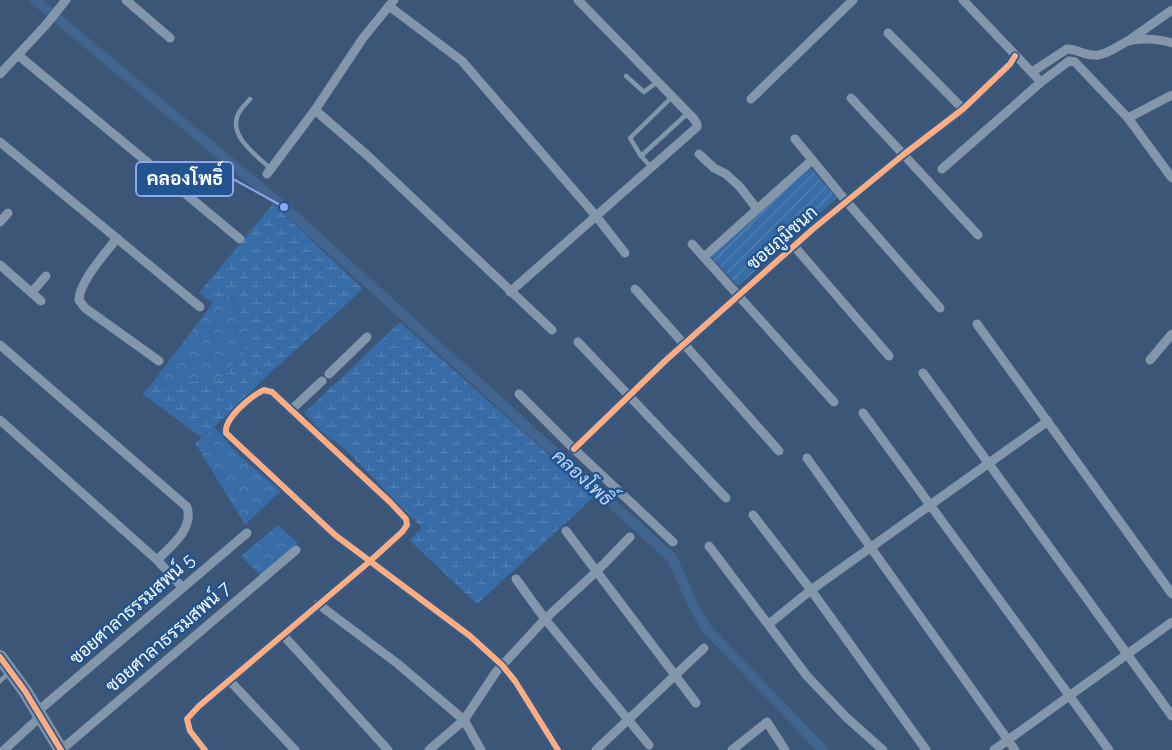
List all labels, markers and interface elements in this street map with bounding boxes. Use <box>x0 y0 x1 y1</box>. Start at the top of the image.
text: คลองโพธิ์ <box>147 161 224 189</box>
callout: คลองโพธิ์ <box>136 162 233 196</box>
street label: ซอยภูมิชนก <box>742 201 823 276</box>
water label: คลองโพธิ์ <box>548 439 625 512</box>
street label: ซอยศาลาธรรมสพน์ 5 <box>64 547 198 668</box>
street label: ซอยศาลาธรรมสพน์ 7 <box>100 575 234 696</box>

